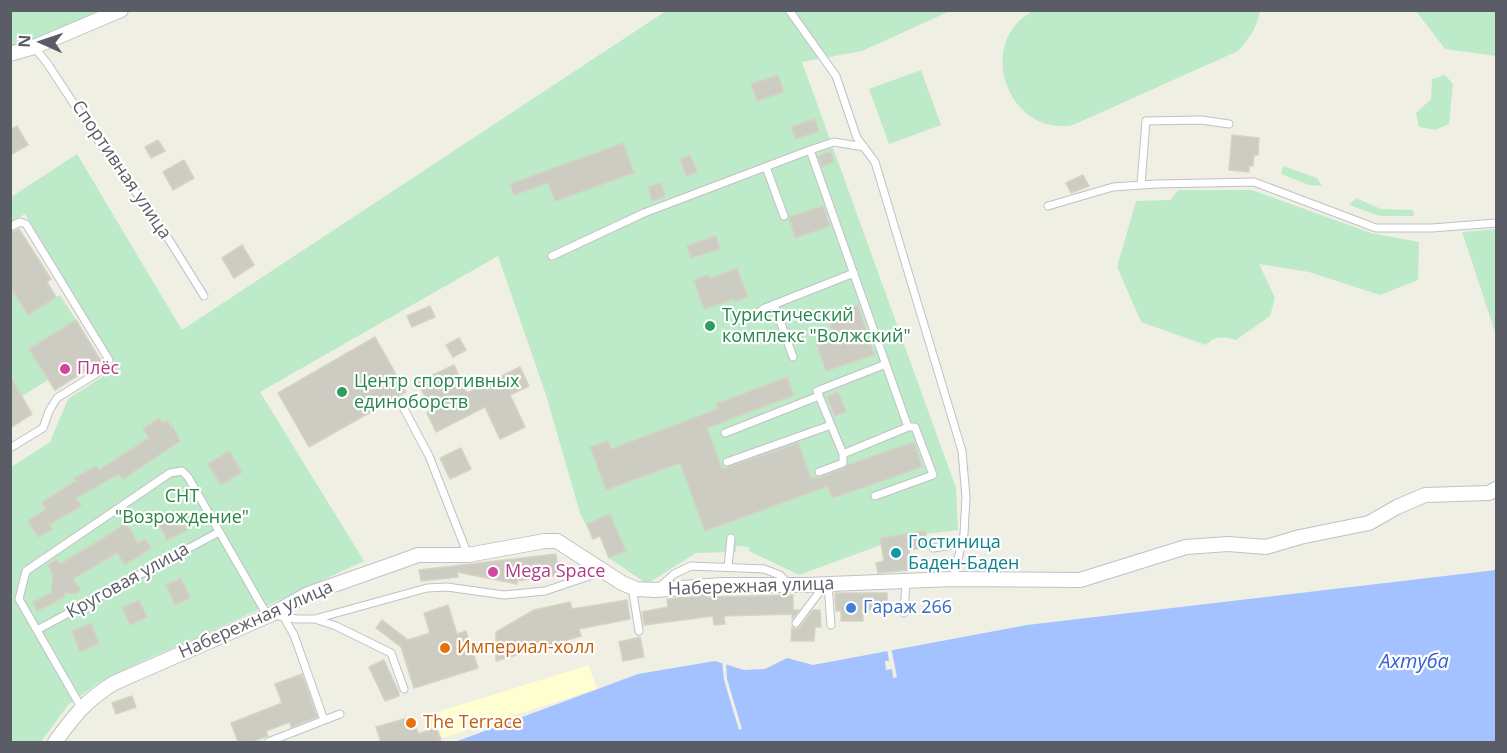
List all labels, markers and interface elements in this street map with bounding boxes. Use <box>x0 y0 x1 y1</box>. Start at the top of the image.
north arrow <box>12 12 72 72</box>
text: N <box>13 34 35 48</box>
street label: Спортивная улица <box>67 97 175 243</box>
place label: Туристический комплекс "Волжский" <box>722 305 911 348</box>
marker: Туристический комплекс "Волжский" <box>703 319 717 333</box>
place label: Плёс <box>77 358 119 380</box>
marker: Плёс <box>58 362 72 376</box>
place label: Центр спортивных единоборств <box>354 371 519 413</box>
marker: Центр спортивных единоборств <box>335 385 349 399</box>
park label: СНТ "Возрождение" <box>115 486 249 528</box>
place label: Гостиница Баден-Баден <box>908 532 1020 574</box>
street label: Круговая улица <box>63 538 193 624</box>
marker: Гостиница Баден-Баден <box>889 546 903 560</box>
place label: Mega Space <box>505 561 605 583</box>
marker: Mega Space <box>486 565 500 579</box>
street label: Набережная улица <box>667 573 835 601</box>
street label: Набережная улица <box>176 576 336 664</box>
place label: Гараж 266 <box>863 597 952 619</box>
marker: Гараж 266 <box>844 601 858 615</box>
place label: Империал-холл <box>457 637 595 659</box>
marker: Империал-холл <box>438 641 452 655</box>
water label: Ахтуба <box>1379 650 1449 674</box>
place label: The Terrace <box>423 712 522 734</box>
marker: The Terrace <box>404 716 418 730</box>

